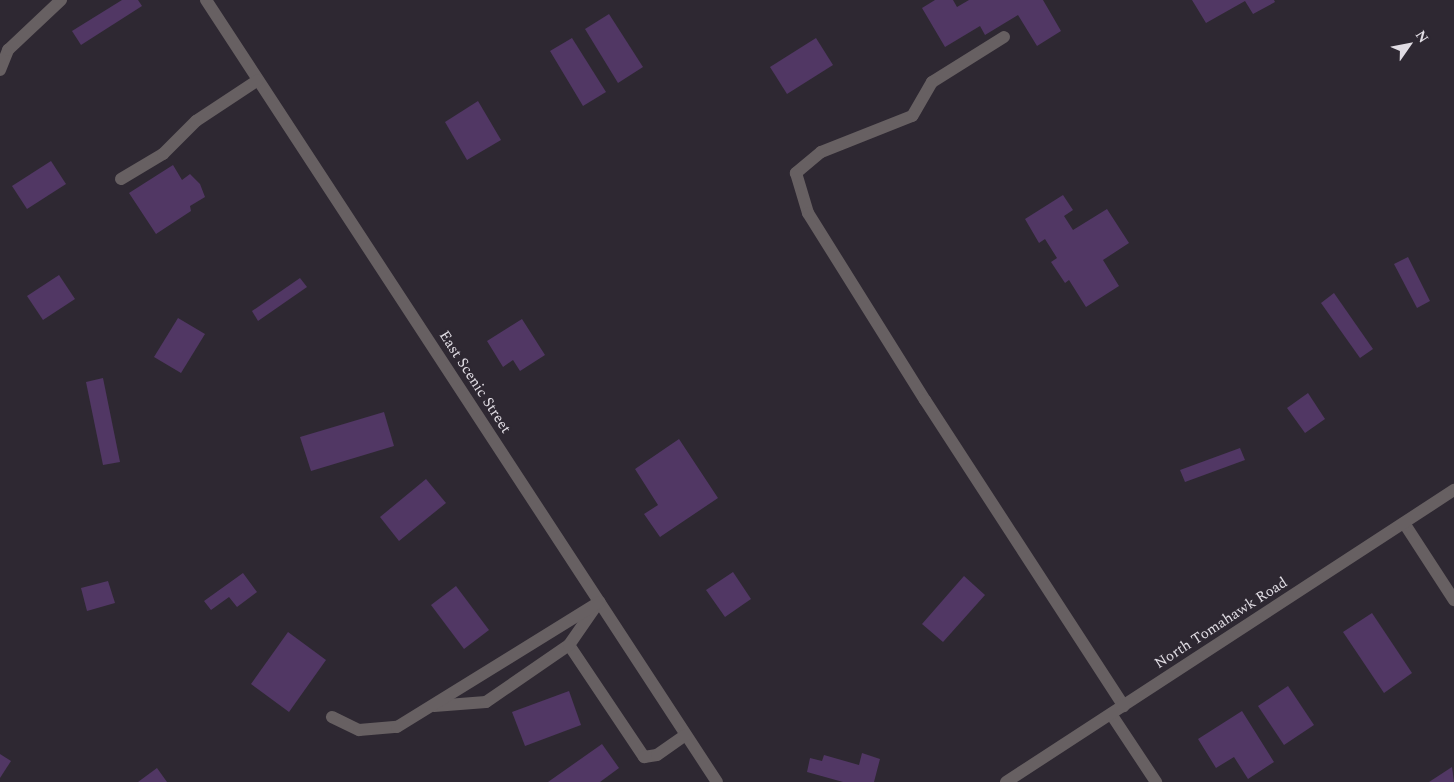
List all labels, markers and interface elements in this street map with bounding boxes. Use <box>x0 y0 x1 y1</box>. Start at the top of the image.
north arrow <box>1384 20 1434 70</box>
text: N <box>1410 26 1434 47</box>
street label: East Scenic Street <box>435 327 515 437</box>
street label: North Tomahawk Road <box>1151 573 1291 673</box>

